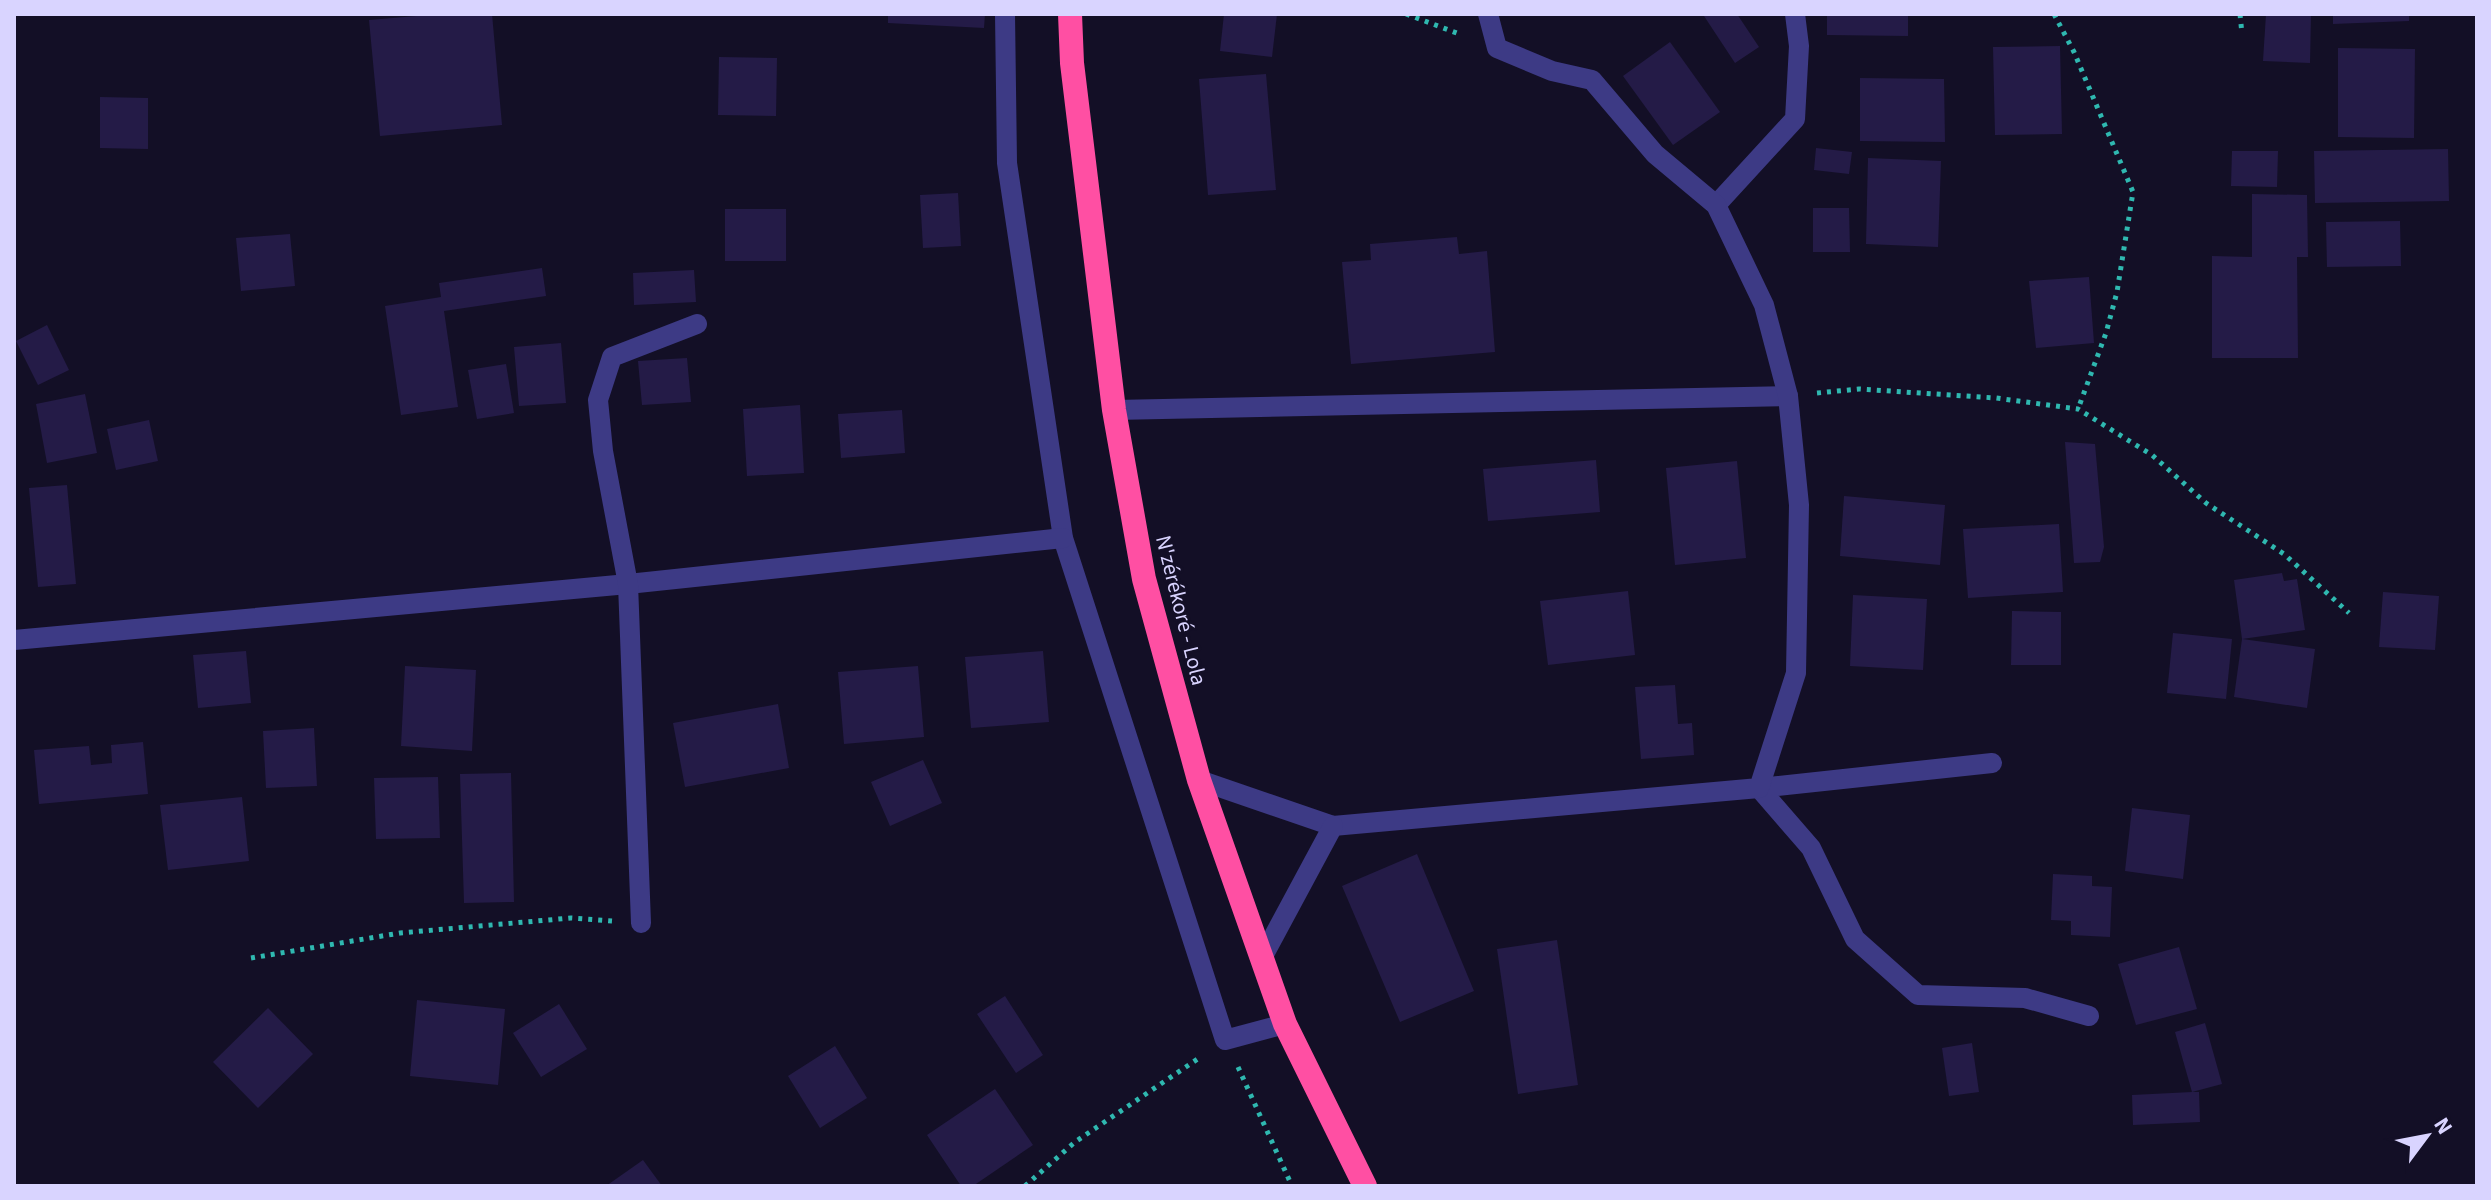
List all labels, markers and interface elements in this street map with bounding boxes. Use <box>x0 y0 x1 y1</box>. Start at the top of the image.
street label: N'zérékoré - Lola <box>1147 532 1215 689</box>
north arrow <box>2387 1096 2467 1176</box>
text: N <box>2426 1111 2461 1141</box>

